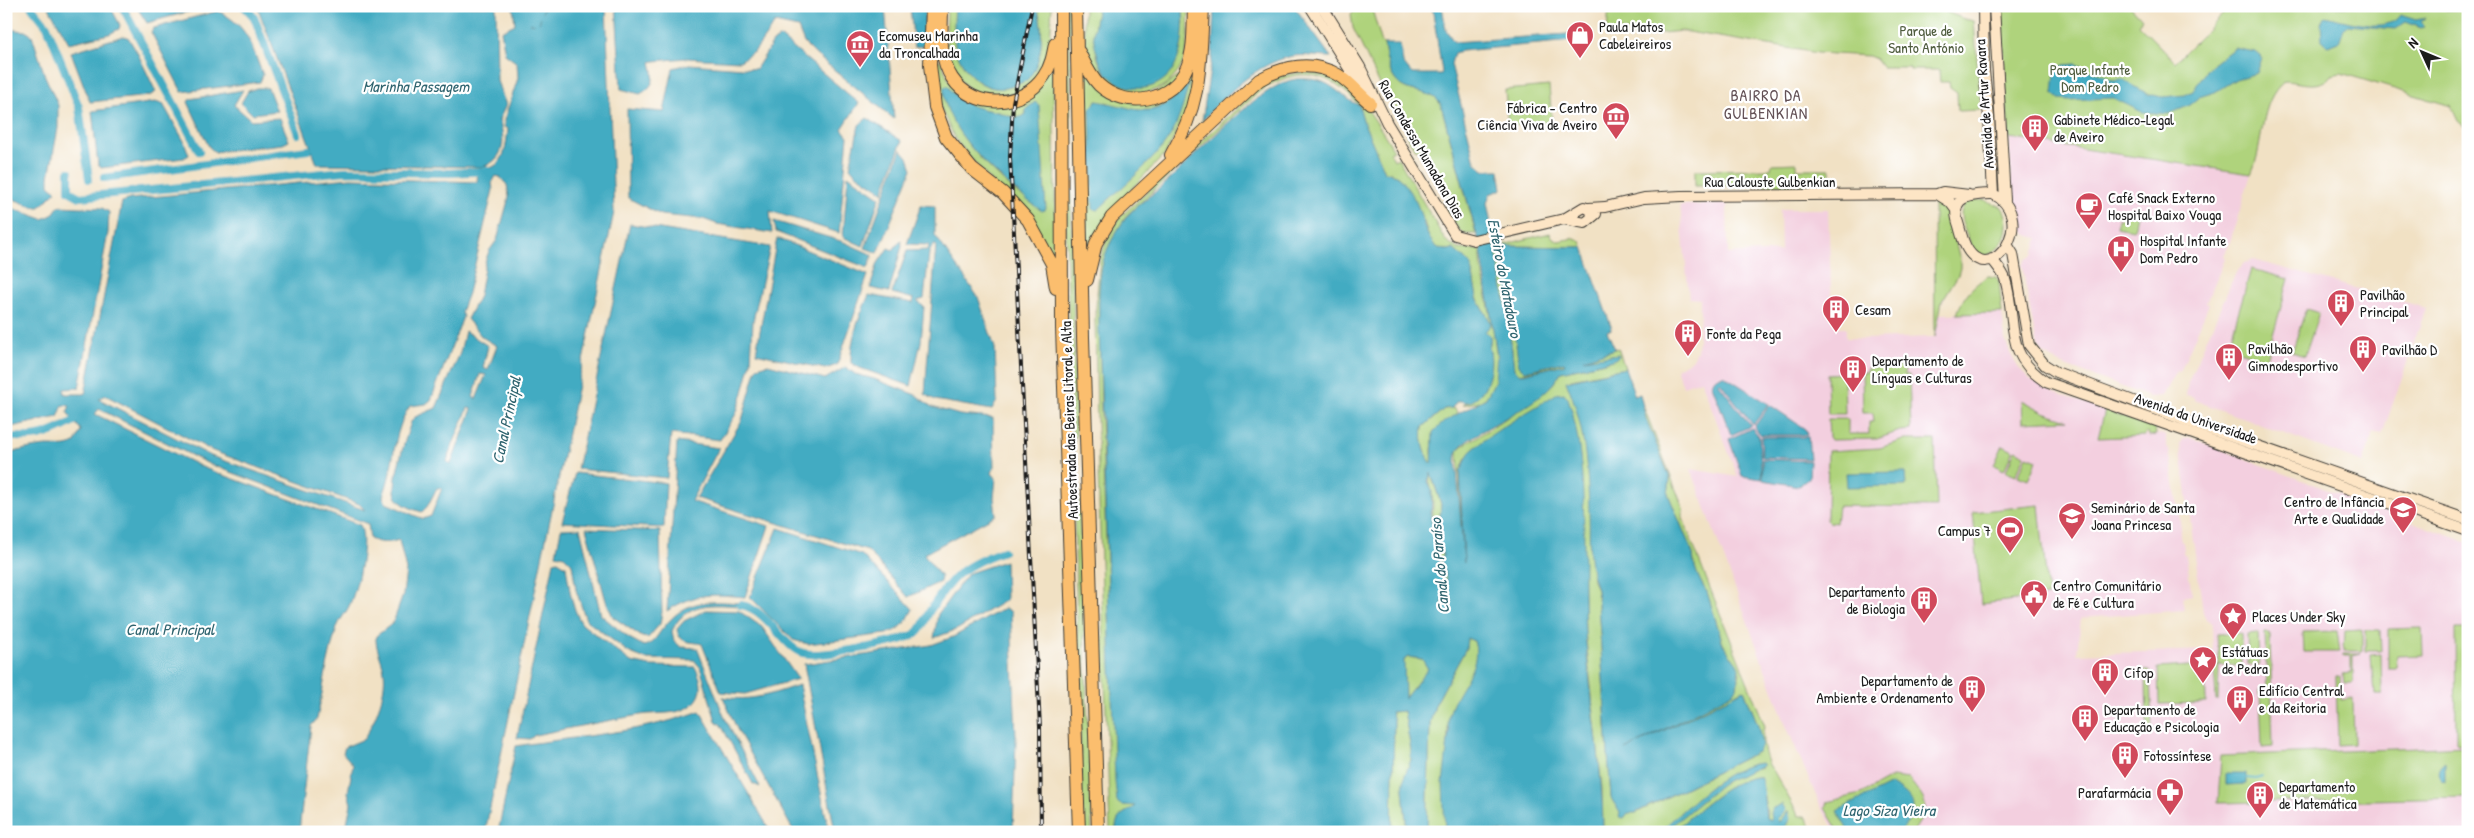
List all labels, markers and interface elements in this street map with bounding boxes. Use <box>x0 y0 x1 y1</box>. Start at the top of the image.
place label: Paula Matos Cabeleireiros <box>1599 16 1671 54</box>
shop icon: Paula Matos Cabeleireiros <box>1565 20 1595 59</box>
park label: Parque de Santo António <box>1888 20 1964 58</box>
place label: Ecomuseu Marinha da Troncalhada <box>879 25 978 63</box>
north arrow <box>2396 28 2446 78</box>
museum icon: Ecomuseu Marinha da Troncalhada <box>845 29 875 68</box>
text: N <box>2403 33 2422 52</box>
street label: Avenida de Artur Ravara <box>1969 39 1999 169</box>
park label: Parque Infante Dom Pedro <box>2050 59 2130 97</box>
water label: Marinha Passagem <box>363 75 470 97</box>
street label: Rua Condessa Mumadona Dias <box>1374 76 1470 222</box>
district label: BAIRRO DA GULBENKIAN <box>1724 84 1808 124</box>
place label: Fábrica - Centro Ciência Viva de Aveiro <box>1477 97 1597 135</box>
museum icon: Fábrica - Centro Ciência Viva de Aveiro <box>1601 101 1631 140</box>
place label: Gabinete Médico-Legal de Aveiro <box>2054 109 2174 147</box>
building icon: Gabinete Médico-Legal de Aveiro <box>2020 113 2050 152</box>
street label: Rua Calouste Gulbenkian <box>1705 171 1836 192</box>
place label: Café Snack Externo Hospital Baixo Vouga <box>2108 187 2221 225</box>
cafe icon: Café Snack Externo Hospital Baixo Vouga <box>2074 191 2104 230</box>
water label: Esteiro do Matadouro <box>1483 217 1528 341</box>
place label: Hospital Infante Dom Pedro <box>2140 230 2227 268</box>
hospital icon: Hospital Infante Dom Pedro <box>2106 234 2136 273</box>
place label: Pavilhão Principal <box>2360 284 2409 322</box>
building icon: Pavilhão Principal <box>2326 288 2356 327</box>
building icon: Cesam <box>1821 294 1851 333</box>
place label: Cesam <box>1855 299 1891 320</box>
building icon: Fonte da Pega <box>1673 318 1703 357</box>
street label: Autoestrada das Beiras Litoral e Alta <box>1055 321 1083 519</box>
place label: Fonte da Pega <box>1706 323 1781 344</box>
building icon: Pavilhão D <box>2348 334 2378 373</box>
place label: Pavilhão Gimnodesportivo <box>2248 338 2338 376</box>
place label: Pavilhão D <box>2382 339 2438 360</box>
building icon: Pavilhão Gimnodesportivo <box>2214 342 2244 381</box>
place label: Departamento de Línguas e Culturas <box>1872 350 1972 388</box>
building icon: Departamento de Línguas e Culturas <box>1838 354 1868 393</box>
water label: Canal Principal <box>486 374 526 465</box>
street label: Avenida da Universidade <box>2132 387 2260 449</box>
place label: Centro de Infância Arte e Qualidade <box>2284 491 2384 529</box>
school or university icon: Centro de Infância Arte e Qualidade <box>2388 495 2418 534</box>
place label: Seminário de Santa Joana Princesa <box>2091 497 2195 535</box>
school or university icon: Seminário de Santa Joana Princesa <box>2057 501 2087 540</box>
sports icon: Campus 7 <box>1995 515 2025 554</box>
water label: Canal do Paraíso <box>1424 516 1454 615</box>
place label: Campus 7 <box>1938 520 1991 541</box>
place label: Centro Comunitário de Fé e Cultura <box>2053 575 2161 613</box>
public building icon: Centro Comunitário de Fé e Cultura <box>2019 579 2049 618</box>
place label: Departamento de Biologia <box>1829 581 1905 619</box>
building icon: Departamento de Biologia <box>1909 585 1939 624</box>
place icon: Places Under Sky <box>2218 601 2248 640</box>
place label: Places Under Sky <box>2252 606 2346 627</box>
water label: Canal Principal <box>126 618 215 640</box>
place label: Estátuas de Pedra <box>2222 641 2268 679</box>
place icon: Estátuas de Pedra <box>2188 645 2218 684</box>
building icon: Cifop <box>2090 657 2120 696</box>
place label: Cifop <box>2124 662 2154 683</box>
place label: Departamento de Ambiente e Ordenamento <box>1816 670 1953 708</box>
building icon: Departamento de Ambiente e Ordenamento <box>1957 674 1987 713</box>
place label: Edifício Central e da Reitoria <box>2259 680 2344 718</box>
building icon: Edifício Central e da Reitoria <box>2225 684 2255 723</box>
place label: Departamento de Educação e Psicologia <box>2104 699 2219 737</box>
building icon: Departamento de Educação e Psicologia <box>2070 703 2100 742</box>
building icon: Fotossíntese <box>2110 740 2140 779</box>
place label: Fotossíntese <box>2143 745 2211 766</box>
place label: Departamento de Matemática <box>2279 776 2357 814</box>
pharmacy icon: Parafarmácia <box>2155 777 2185 816</box>
building icon: Departamento de Matemática <box>2245 780 2275 819</box>
place label: Parafarmácia <box>2078 782 2151 803</box>
water label: Lago Siza Vieira <box>1843 799 1937 821</box>

